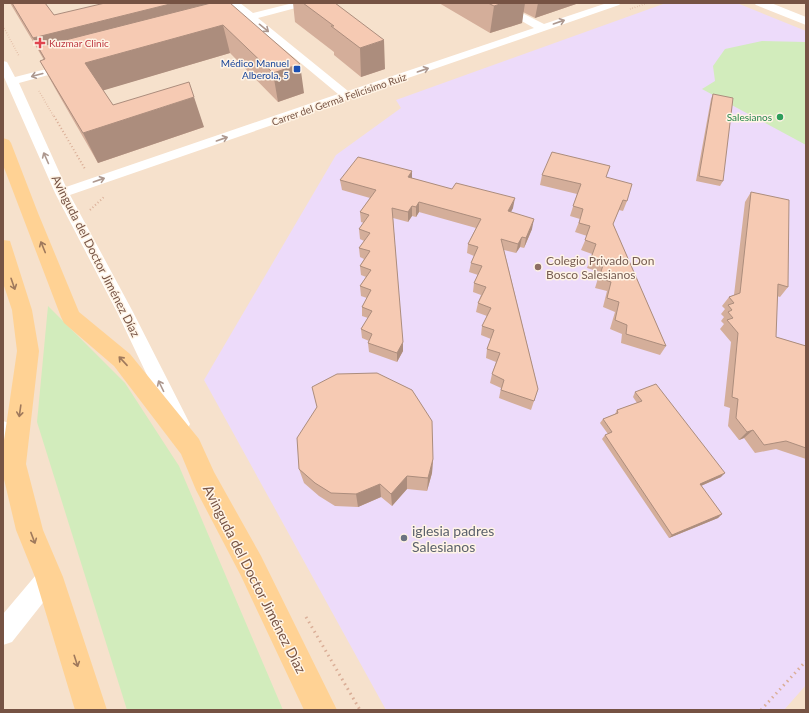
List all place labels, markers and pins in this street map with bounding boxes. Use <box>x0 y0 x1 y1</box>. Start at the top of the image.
marker: Kuzmar Clinic <box>34 37 46 49</box>
place label: Kuzmar Clinic <box>49 37 109 49</box>
place label: Médico Manuel Alberola, 5 <box>221 57 289 81</box>
marker: Médico Manuel Alberola, 5 <box>292 64 302 74</box>
place label: Salesianos <box>727 111 772 123</box>
marker: Salesianos <box>775 112 785 122</box>
place label: Colegio Privado Don Bosco Salesianos <box>546 253 654 282</box>
marker: Colegio Privado Don Bosco Salesianos <box>533 262 543 272</box>
place label: iglesia padres Salesianos <box>412 522 494 555</box>
marker: iglesia padres Salesianos <box>399 533 409 543</box>

